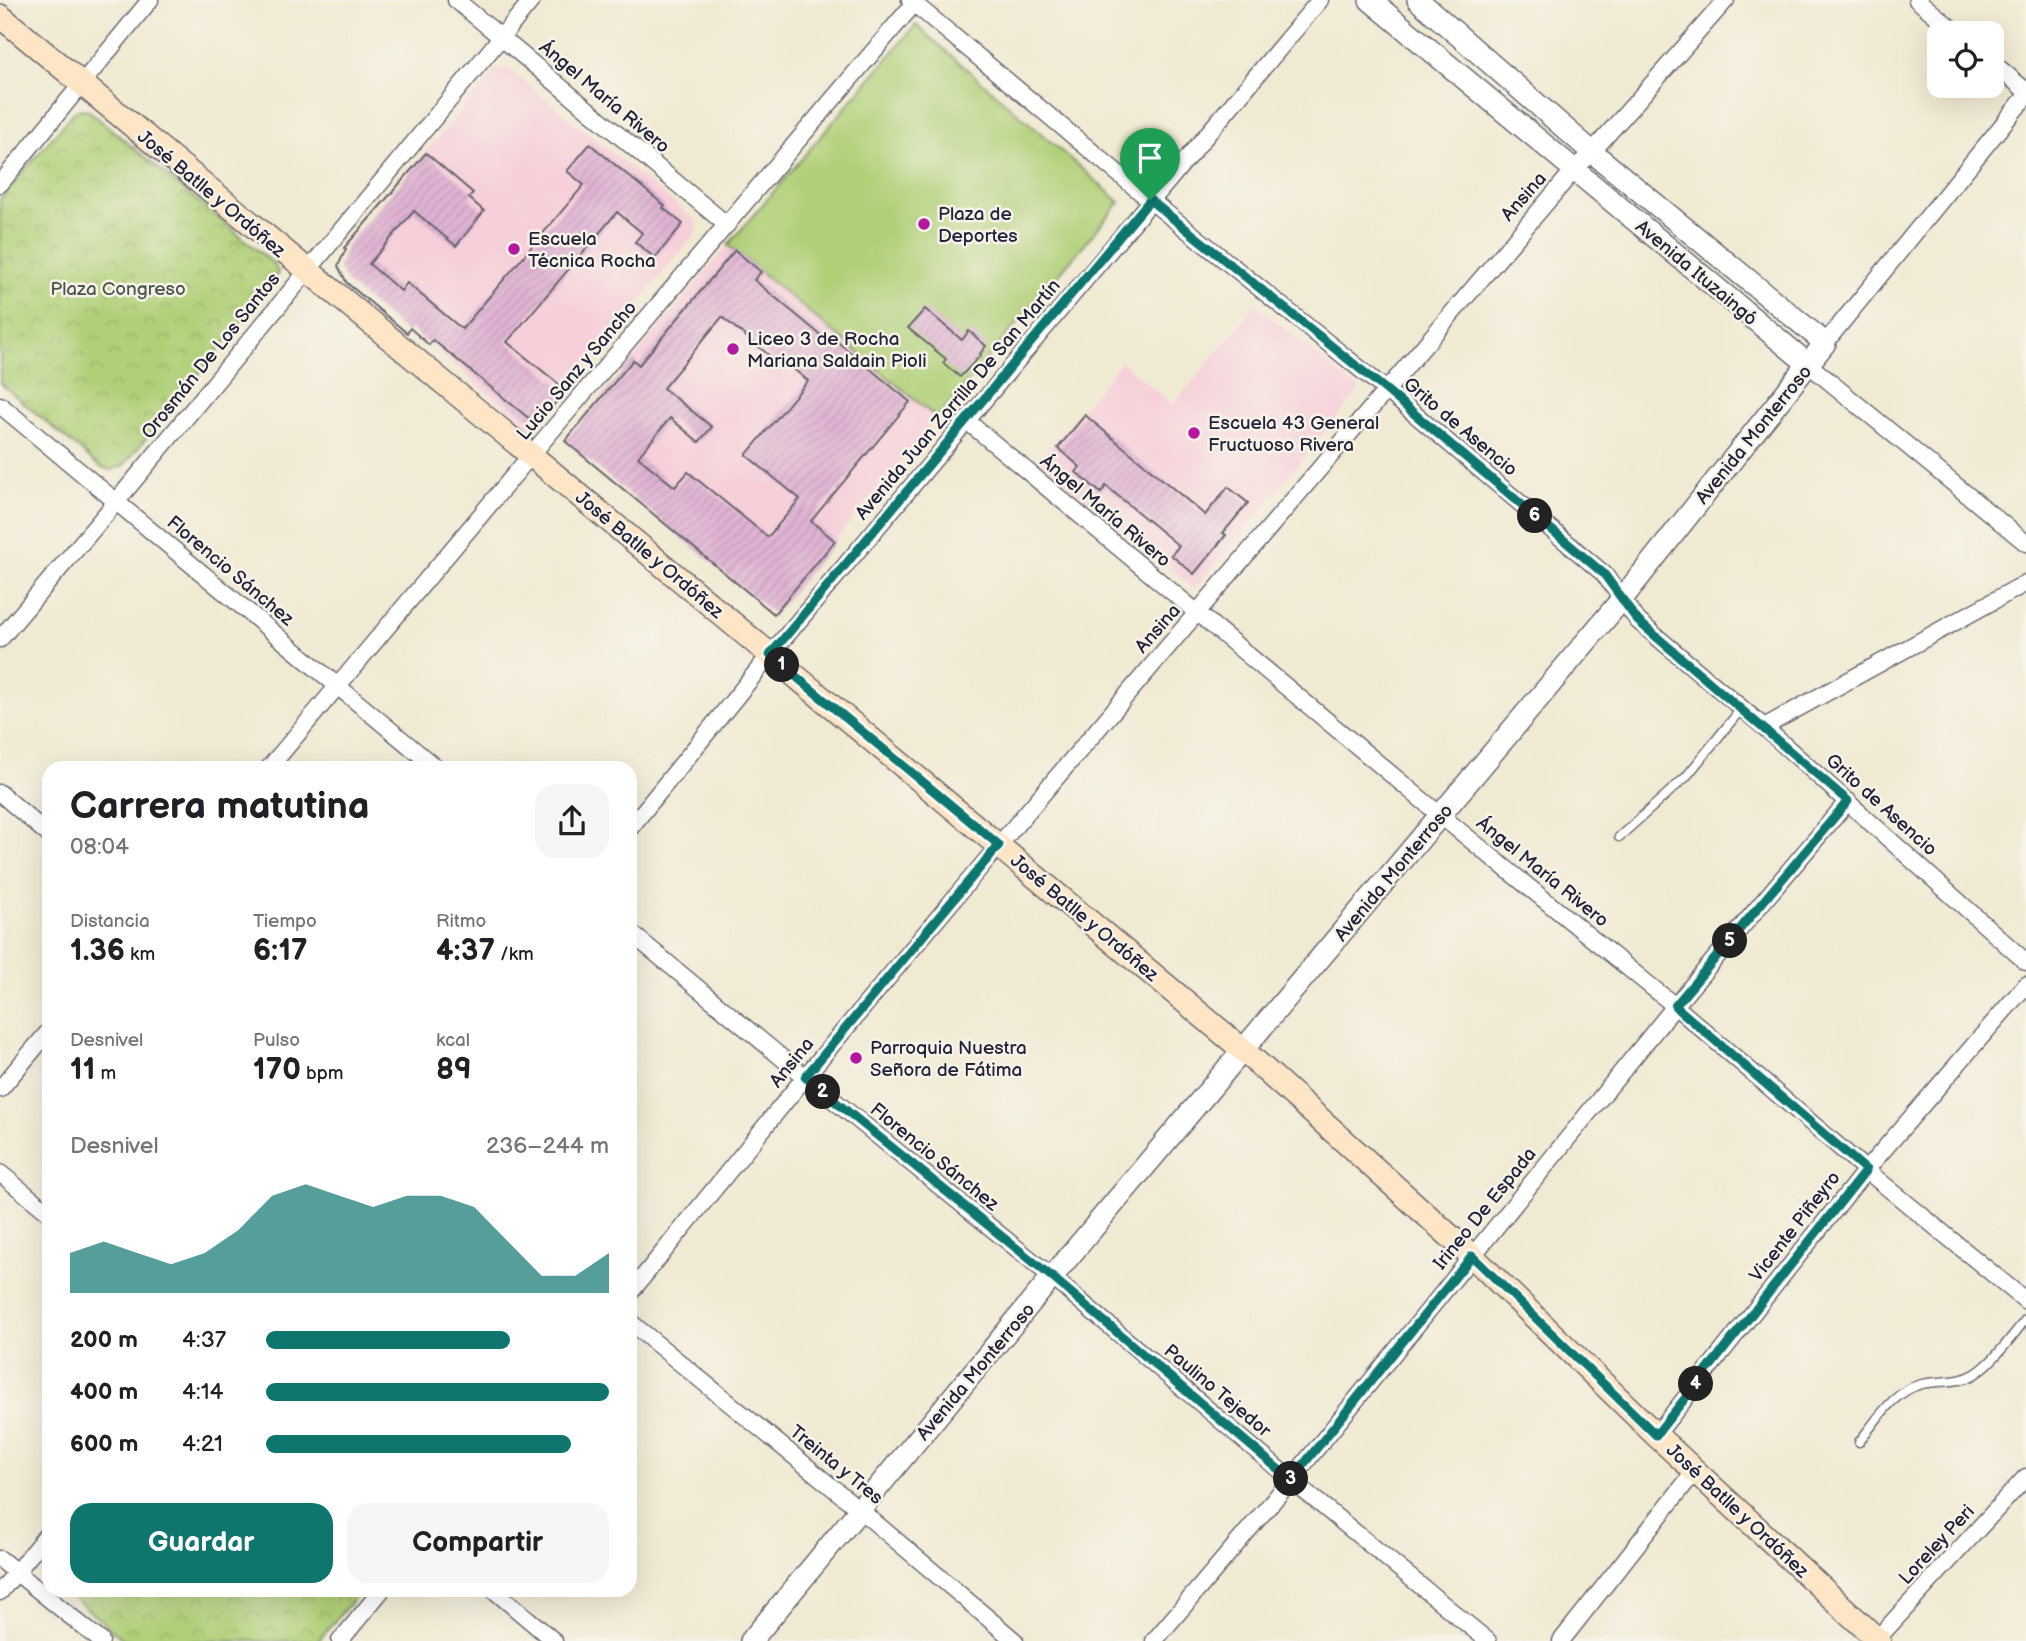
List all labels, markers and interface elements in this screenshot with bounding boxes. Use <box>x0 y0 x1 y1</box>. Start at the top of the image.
map controls <box>1927 21 2004 98</box>
button: locate <box>1927 21 2004 98</box>
street label: Ángel María Rivero <box>534 35 675 158</box>
street label: José Batlle y Ordóñez <box>132 125 290 263</box>
pin <box>1120 128 1180 200</box>
icon: arrive <box>1131 139 1169 177</box>
street label: Ansina <box>1497 168 1552 226</box>
place label: Plaza de Deportes <box>938 203 1018 248</box>
street label: Avenida Ituzaingó <box>1630 215 1762 331</box>
marker: Plaza de Deportes <box>916 216 932 232</box>
place label: Escuela Técnica Rocha <box>528 228 656 273</box>
marker: Escuela Técnica Rocha <box>506 241 522 257</box>
street label: Orosmán De Los Santos <box>137 268 285 444</box>
street label: Avenida Juan Zorrilla De San Martín <box>851 275 1066 525</box>
park label: Plaza Congreso <box>50 278 186 301</box>
street label: Lucio Sanz y Sancho <box>512 297 642 445</box>
place label: Liceo 3 de Rocha Mariana Saldain Pioli <box>747 328 927 373</box>
marker: Liceo 3 de Rocha Mariana Saldain Pioli <box>725 341 741 357</box>
street label: Avenida Monterroso <box>1691 361 1817 509</box>
street label: Grito de Asencio <box>1398 373 1522 481</box>
place label: Escuela 43 General Fructuoso Rivera <box>1208 412 1379 457</box>
marker: Escuela 43 General Fructuoso Rivera <box>1186 425 1202 441</box>
street label: Ángel María Rivero <box>1035 449 1176 572</box>
street label: José Batlle y Ordóñez <box>570 486 728 624</box>
pin: 6 <box>1518 498 1552 534</box>
text: 6 <box>1529 504 1540 527</box>
street label: Florencio Sánchez <box>162 511 299 632</box>
street label: Ansina <box>1131 600 1186 658</box>
pin: 1 <box>764 648 800 682</box>
text: 1 <box>778 653 786 676</box>
street label: Grito de Asencio <box>1821 749 1941 861</box>
text: Carrera matutina <box>70 784 370 829</box>
button: share <box>535 784 609 858</box>
street label: Avenida Monterroso <box>1330 800 1458 946</box>
street label: Ángel María Rivero <box>1471 811 1613 932</box>
text: 08:04 <box>70 833 129 861</box>
street label: José Batlle y Ordóñez <box>1005 849 1163 987</box>
text: Distancia <box>70 910 150 933</box>
text: Tiempo <box>253 910 317 933</box>
text: Ritmo <box>436 910 486 933</box>
pin: 5 <box>1712 923 1748 958</box>
text: 5 <box>1724 929 1735 952</box>
text: 1.36 <box>70 933 125 969</box>
text: 6:17 <box>253 933 308 969</box>
text: 4:37 <box>436 933 495 969</box>
text: km <box>125 943 155 966</box>
text: /km <box>495 943 534 966</box>
text: Desnivel <box>70 1029 143 1052</box>
text: Pulso <box>253 1029 300 1052</box>
text: kcal <box>436 1029 470 1052</box>
street label: Ansina <box>765 1033 819 1093</box>
place label: Parroquia Nuestra Señora de Fátima <box>870 1037 1027 1082</box>
marker: Parroquia Nuestra Señora de Fátima <box>848 1050 864 1066</box>
text: 11 <box>70 1052 95 1088</box>
text: 170 <box>253 1052 301 1088</box>
text: 89 <box>436 1052 472 1088</box>
text: m <box>95 1062 116 1085</box>
text: bpm <box>301 1062 343 1085</box>
pin: 2 <box>806 1074 840 1110</box>
text: 2 <box>817 1080 828 1103</box>
street label: Florencio Sánchez <box>865 1098 1004 1217</box>
text: Desnivel <box>70 1132 159 1160</box>
text: 236–244 m <box>486 1132 609 1160</box>
street label: Irineo De Espada <box>1429 1143 1541 1275</box>
street label: Vicente Piñeyro <box>1745 1167 1845 1287</box>
street label: Avenida Monterroso <box>912 1299 1040 1445</box>
text: 200 m <box>70 1326 138 1354</box>
text: 4:37 <box>182 1326 226 1354</box>
street label: Paulino Tejedor <box>1159 1340 1276 1443</box>
pin: 4 <box>1678 1366 1714 1402</box>
text: 4 <box>1690 1372 1701 1395</box>
text: 400 m <box>70 1378 138 1406</box>
text: 4:14 <box>182 1378 224 1406</box>
street label: Treinta y Tres <box>785 1421 887 1510</box>
text: 600 m <box>70 1430 138 1458</box>
text: 4:21 <box>182 1430 223 1458</box>
street label: José Batlle y Ordóñez <box>1661 1439 1814 1584</box>
pin: 3 <box>1274 1462 1308 1496</box>
text: 3 <box>1285 1467 1296 1490</box>
street label: Loreley Peri <box>1894 1500 1980 1590</box>
button: Guardar <box>70 1503 333 1583</box>
button: Compartir <box>347 1503 609 1583</box>

